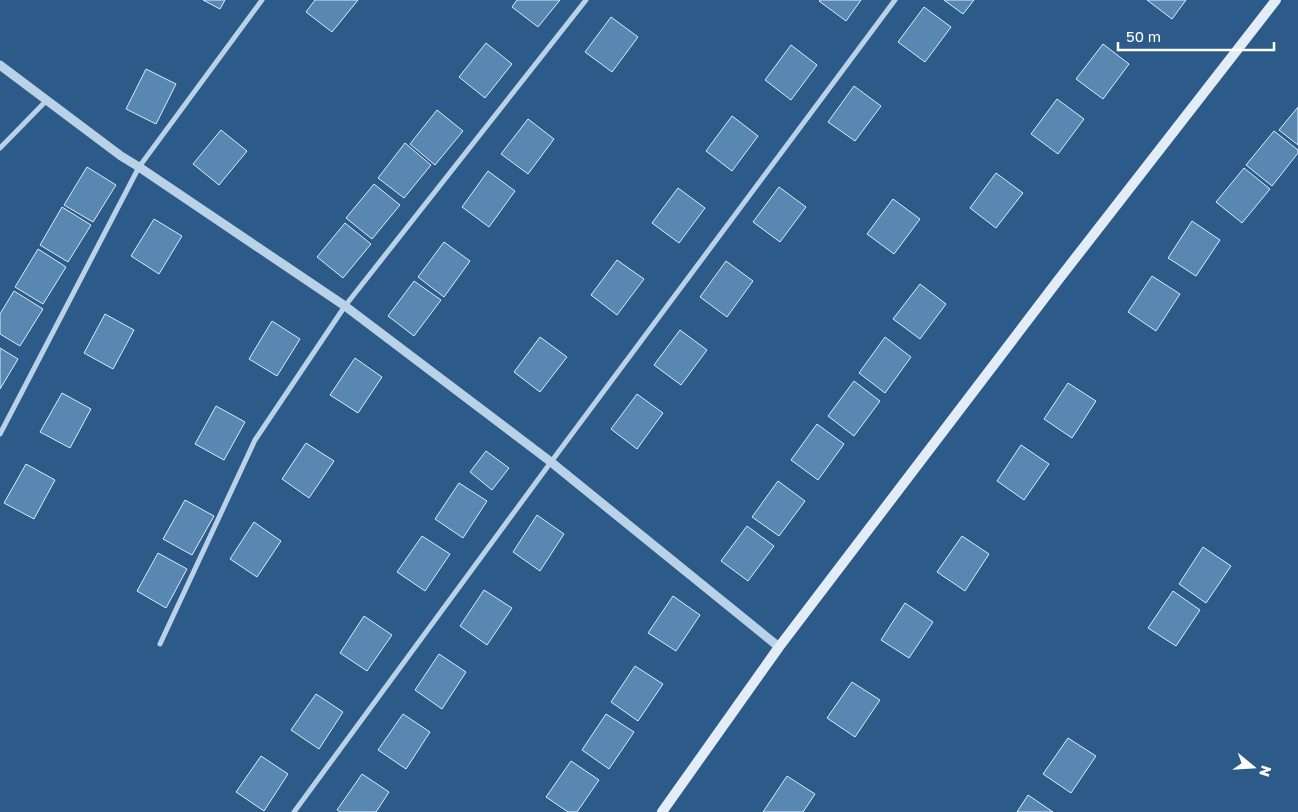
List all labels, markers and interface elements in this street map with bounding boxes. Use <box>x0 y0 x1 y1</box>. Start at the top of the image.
scale bar <box>1118 20 1274 52</box>
text: 50 m <box>1126 27 1161 45</box>
north arrow <box>1228 742 1278 792</box>
text: N <box>1256 763 1276 779</box>

